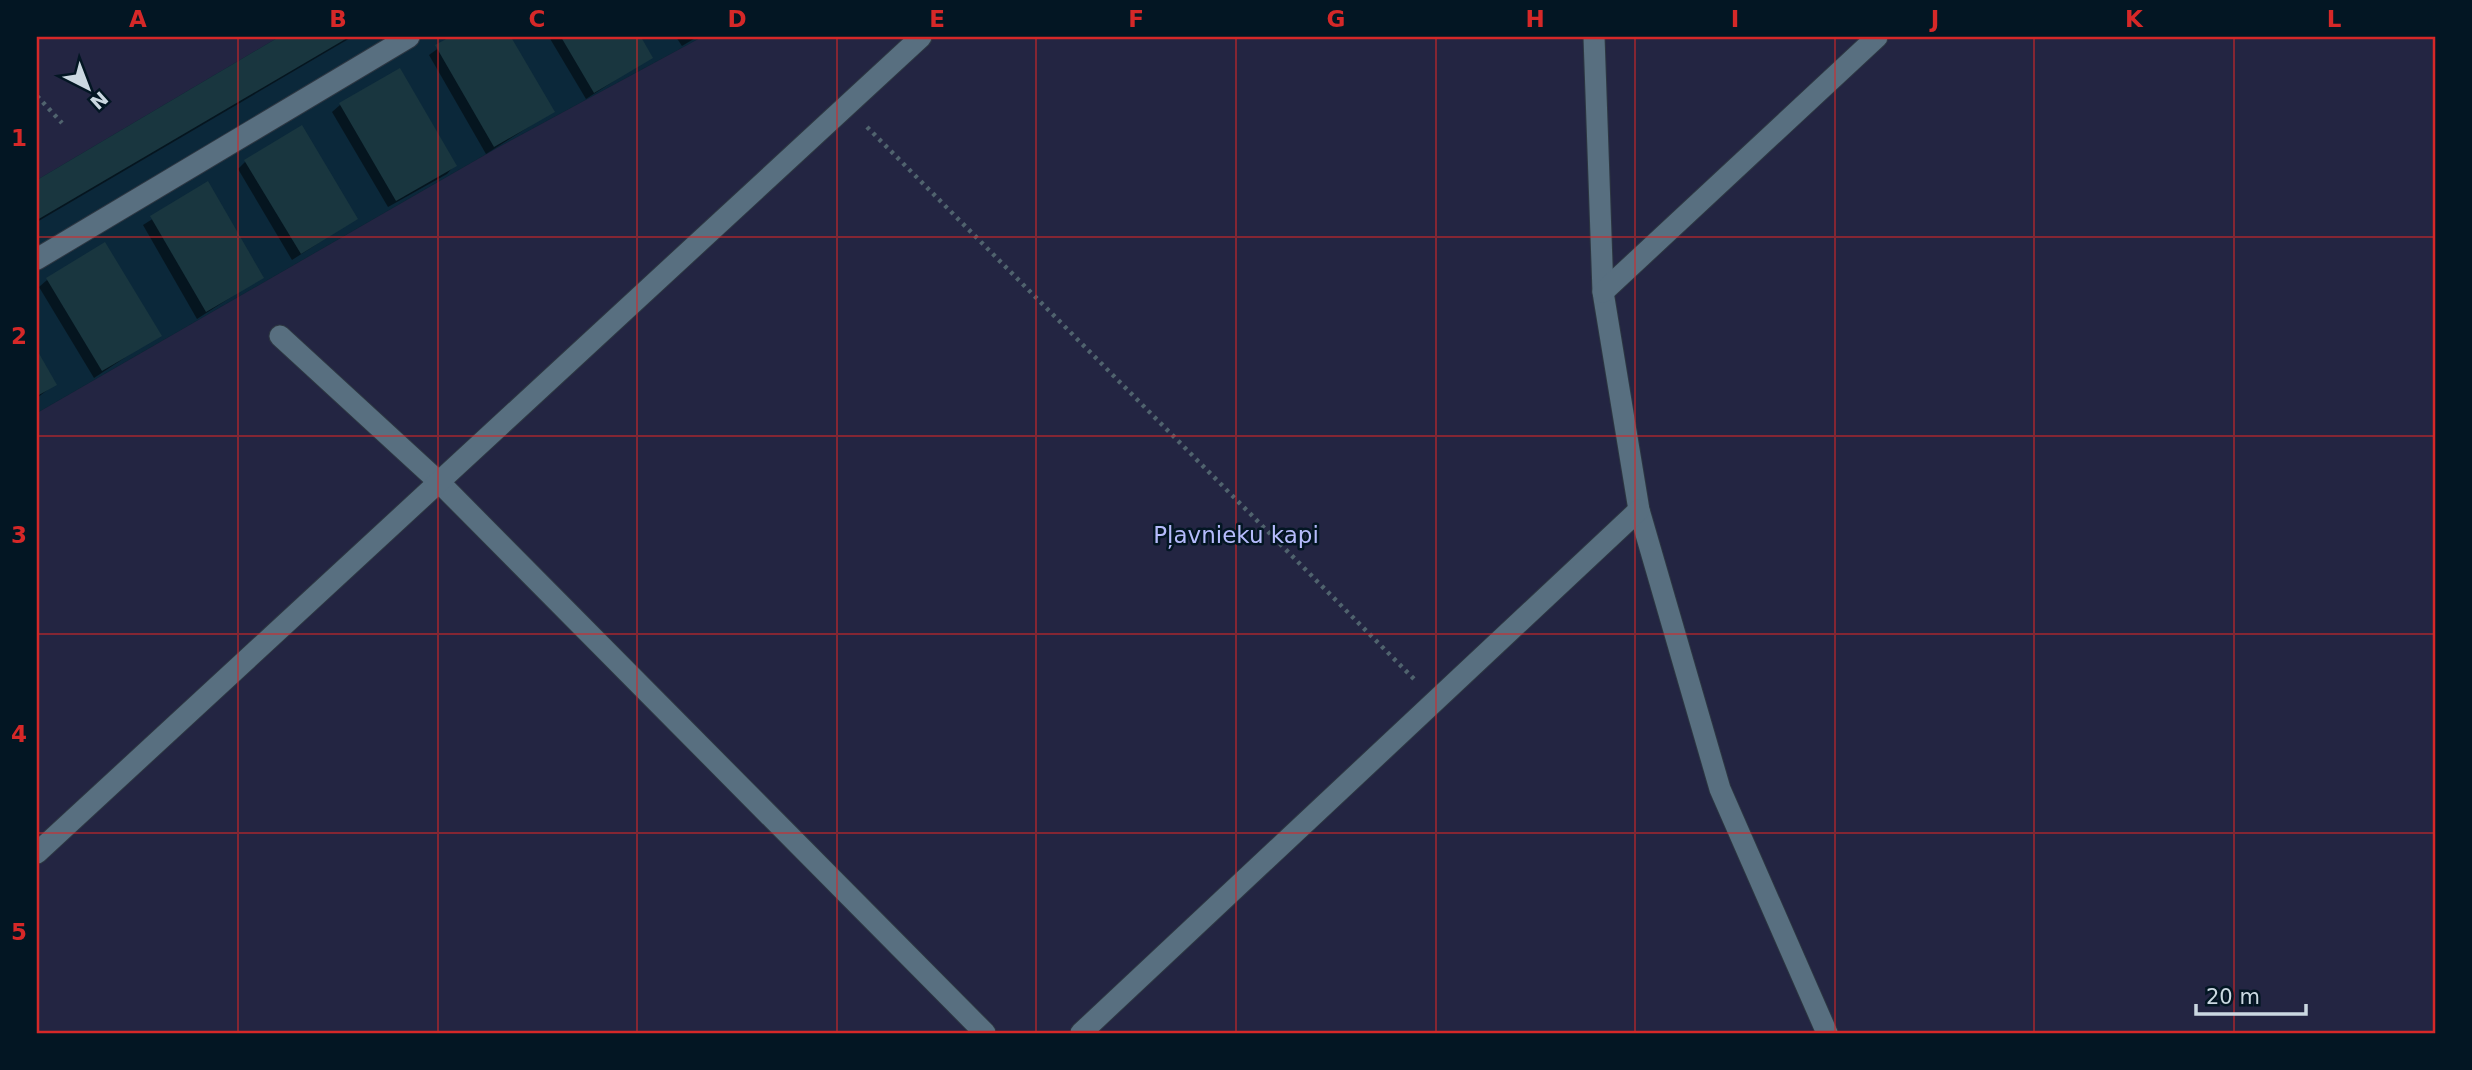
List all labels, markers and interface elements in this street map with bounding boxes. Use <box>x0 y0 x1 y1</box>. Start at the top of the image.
text: A <box>129 6 147 32</box>
text: B <box>329 6 347 32</box>
text: C <box>529 6 545 32</box>
text: D <box>727 6 747 32</box>
text: E <box>929 6 945 32</box>
text: F <box>1128 6 1144 32</box>
text: G <box>1327 6 1345 32</box>
text: H <box>1525 6 1545 32</box>
text: I <box>1731 6 1739 32</box>
text: J <box>1929 6 1939 32</box>
text: K <box>2125 6 2144 32</box>
text: L <box>2327 6 2342 32</box>
north arrow <box>52 52 122 122</box>
text: N <box>86 87 113 114</box>
text: 1 <box>11 125 27 151</box>
text: 2 <box>11 323 27 349</box>
text: 3 <box>11 522 27 548</box>
park label: Pļavnieku kapi <box>1153 522 1319 549</box>
text: 4 <box>11 721 27 747</box>
text: 5 <box>11 919 27 945</box>
scale bar <box>2196 972 2306 1016</box>
text: 20 m <box>2206 985 2260 1009</box>

